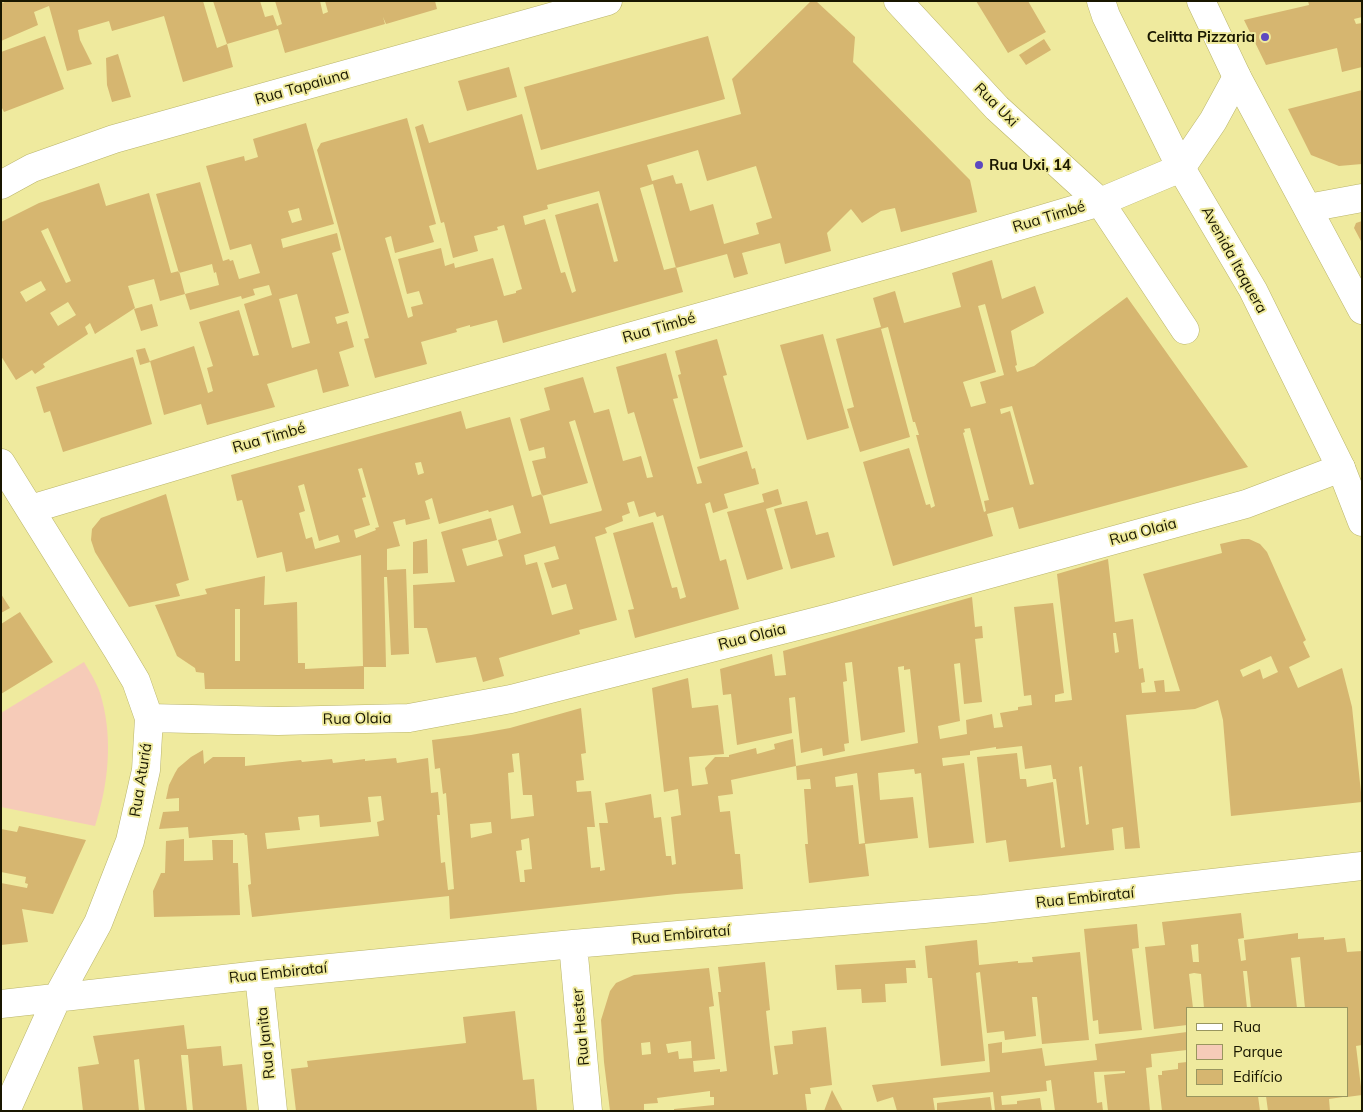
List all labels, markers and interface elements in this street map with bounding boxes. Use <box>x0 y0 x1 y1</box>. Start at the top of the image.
place label: Celitta Pizzaria <box>1147 28 1255 46</box>
marker: Celitta Pizzaria <box>1259 31 1271 43</box>
street label: Rua Tapaiuna <box>253 65 351 109</box>
street label: Rua Uxi <box>970 79 1022 131</box>
place label: Rua Uxi, 14 <box>989 156 1071 174</box>
marker: Rua Uxi, 14 <box>973 159 985 171</box>
street label: Rua Timbé <box>1011 197 1087 237</box>
street label: Avenida Itaquera <box>1197 203 1271 317</box>
street label: Rua Timbé <box>621 309 697 347</box>
street label: Rua Timbé <box>231 419 307 457</box>
street label: Rua Olaia <box>1108 514 1178 550</box>
street label: Rua Olaia <box>717 620 787 654</box>
street label: Rua Olaia <box>323 709 391 729</box>
street label: Rua Aturiá <box>126 742 156 818</box>
street label: Rua Embirataí <box>1035 884 1135 912</box>
street label: Rua Embirataí <box>631 922 731 948</box>
street label: Rua Embirataí <box>228 959 328 987</box>
street label: Rua Hester <box>569 987 593 1067</box>
street label: Rua Janita <box>253 1006 279 1080</box>
legend <box>1186 1007 1348 1097</box>
text: Rua <box>1233 1017 1261 1036</box>
text: Parque <box>1233 1042 1283 1061</box>
text: Edifício <box>1233 1067 1283 1086</box>

